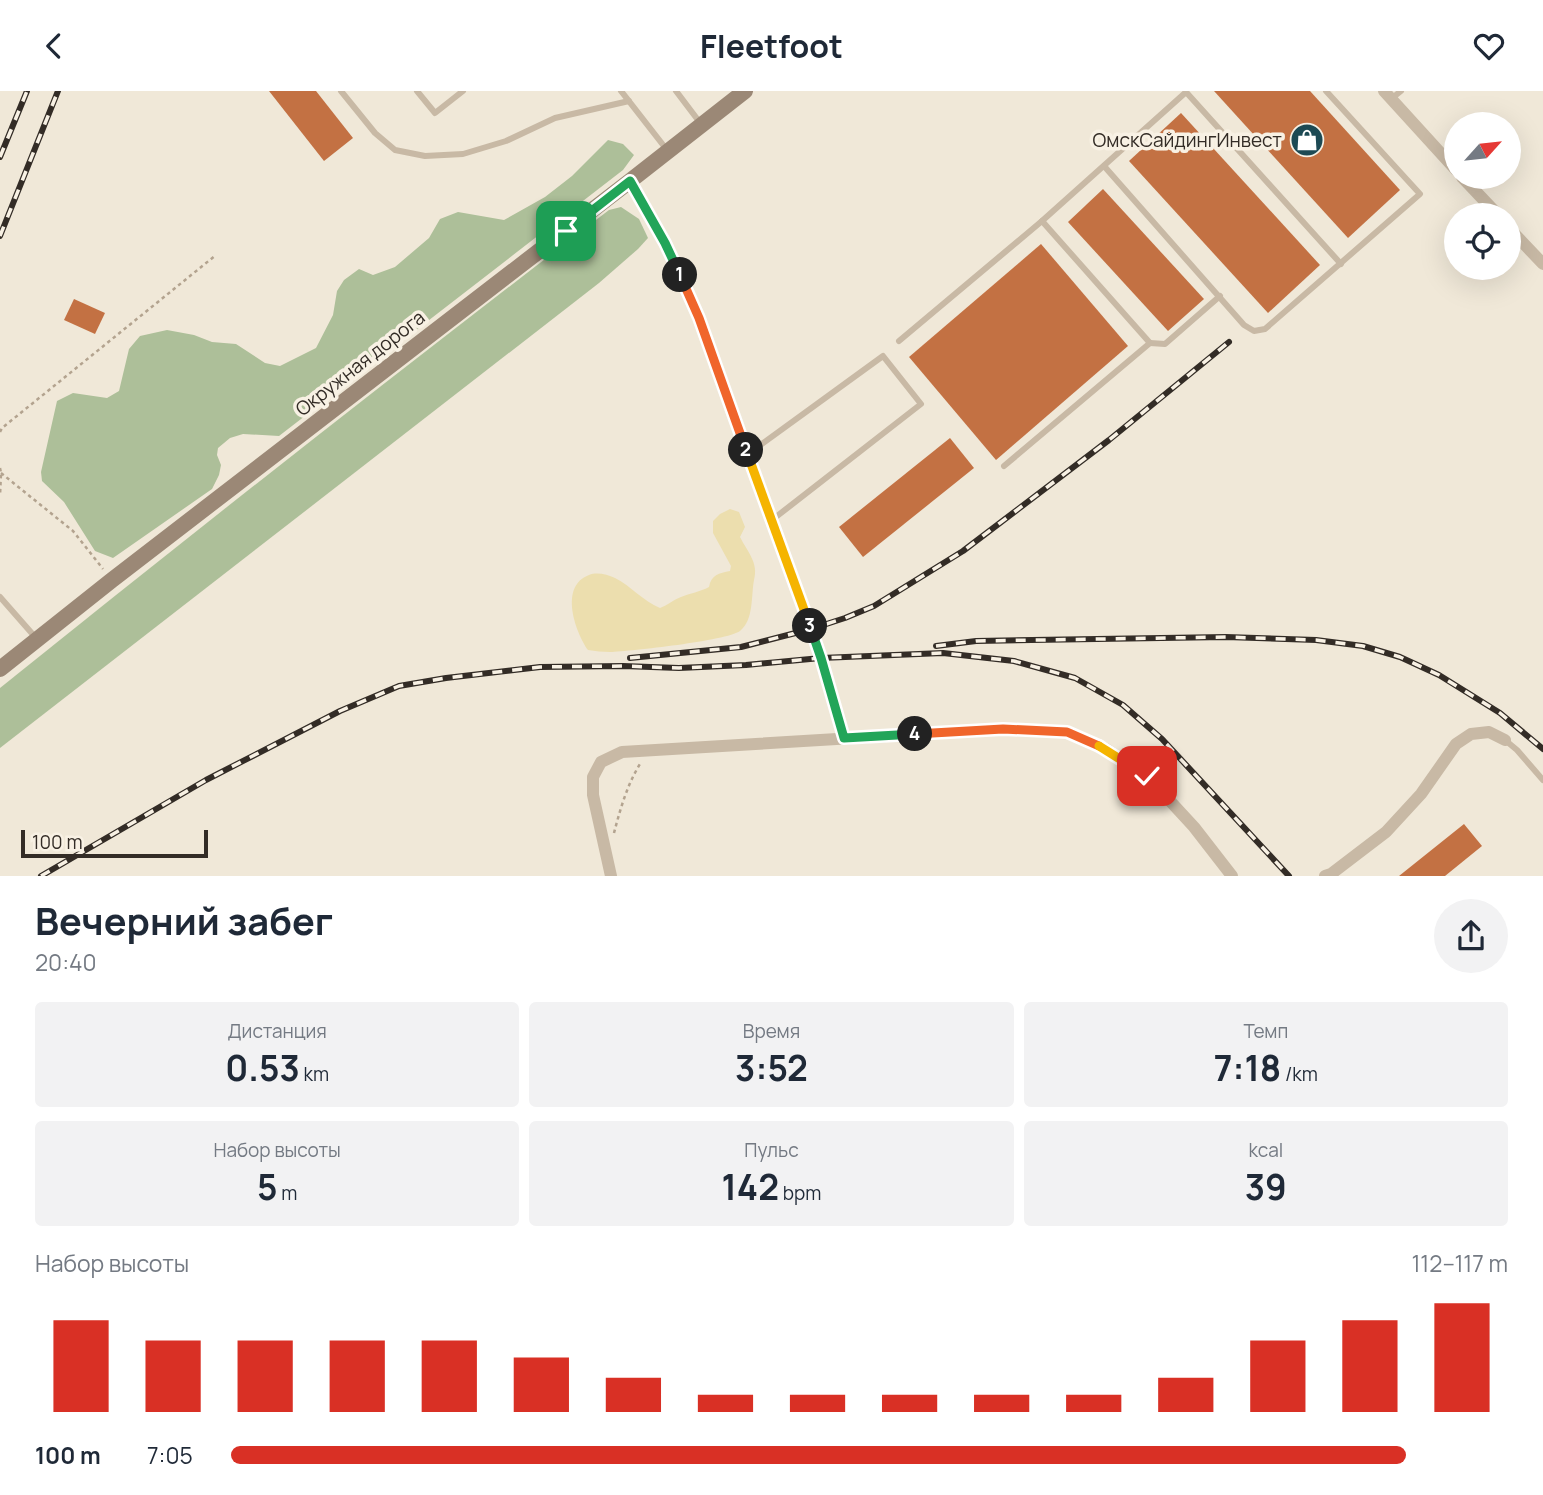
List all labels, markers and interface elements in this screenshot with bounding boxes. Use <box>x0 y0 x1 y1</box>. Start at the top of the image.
text: Fleetfoot <box>700 24 843 68</box>
icon: back <box>35 27 73 65</box>
icon: heart <box>1470 27 1508 65</box>
north arrow <box>1444 112 1521 189</box>
map controls <box>1444 112 1521 280</box>
shop icon: ОмскСайдингИнвест <box>1288 121 1326 159</box>
place label: ОмскСайдингИнвест <box>1093 127 1282 153</box>
pin <box>536 201 596 261</box>
button: locate <box>1444 203 1521 280</box>
icon: arrive <box>547 212 585 250</box>
pin: 1 <box>662 257 698 293</box>
text: 1 <box>675 261 684 287</box>
street label: Окружная дорога <box>290 304 430 422</box>
pin: 2 <box>728 433 764 467</box>
text: 2 <box>740 436 751 462</box>
pin: 3 <box>792 609 828 643</box>
text: 3 <box>804 612 815 638</box>
pin: 4 <box>898 717 932 751</box>
text: 4 <box>909 720 920 746</box>
pin <box>1117 746 1177 806</box>
icon: check <box>1128 757 1166 795</box>
scale bar <box>21 827 208 858</box>
text: 100 m <box>32 829 83 855</box>
text: Вечерний забег <box>35 894 333 946</box>
button: share <box>1434 899 1508 973</box>
text: 20:40 <box>35 946 97 978</box>
text: Дистанция <box>228 1018 327 1044</box>
text: Время <box>743 1018 800 1044</box>
text: Темп <box>1243 1018 1288 1044</box>
text: 0.53 <box>225 1044 300 1092</box>
text: 3:52 <box>735 1044 808 1092</box>
text: 7:18 <box>1214 1044 1281 1092</box>
text: km <box>300 1061 329 1087</box>
text: /km <box>1281 1061 1318 1087</box>
text: Набор высоты <box>213 1137 341 1163</box>
text: Пульс <box>744 1137 799 1163</box>
text: kcal <box>1248 1137 1283 1163</box>
text: 5 <box>257 1163 277 1211</box>
text: 142 <box>722 1163 779 1211</box>
text: 39 <box>1245 1163 1287 1211</box>
text: m <box>277 1180 297 1206</box>
text: bpm <box>779 1180 821 1206</box>
text: Набор высоты <box>35 1247 189 1279</box>
text: 112–117 m <box>1411 1247 1508 1279</box>
text: 100 m <box>35 1439 101 1471</box>
text: 7:05 <box>147 1439 193 1471</box>

